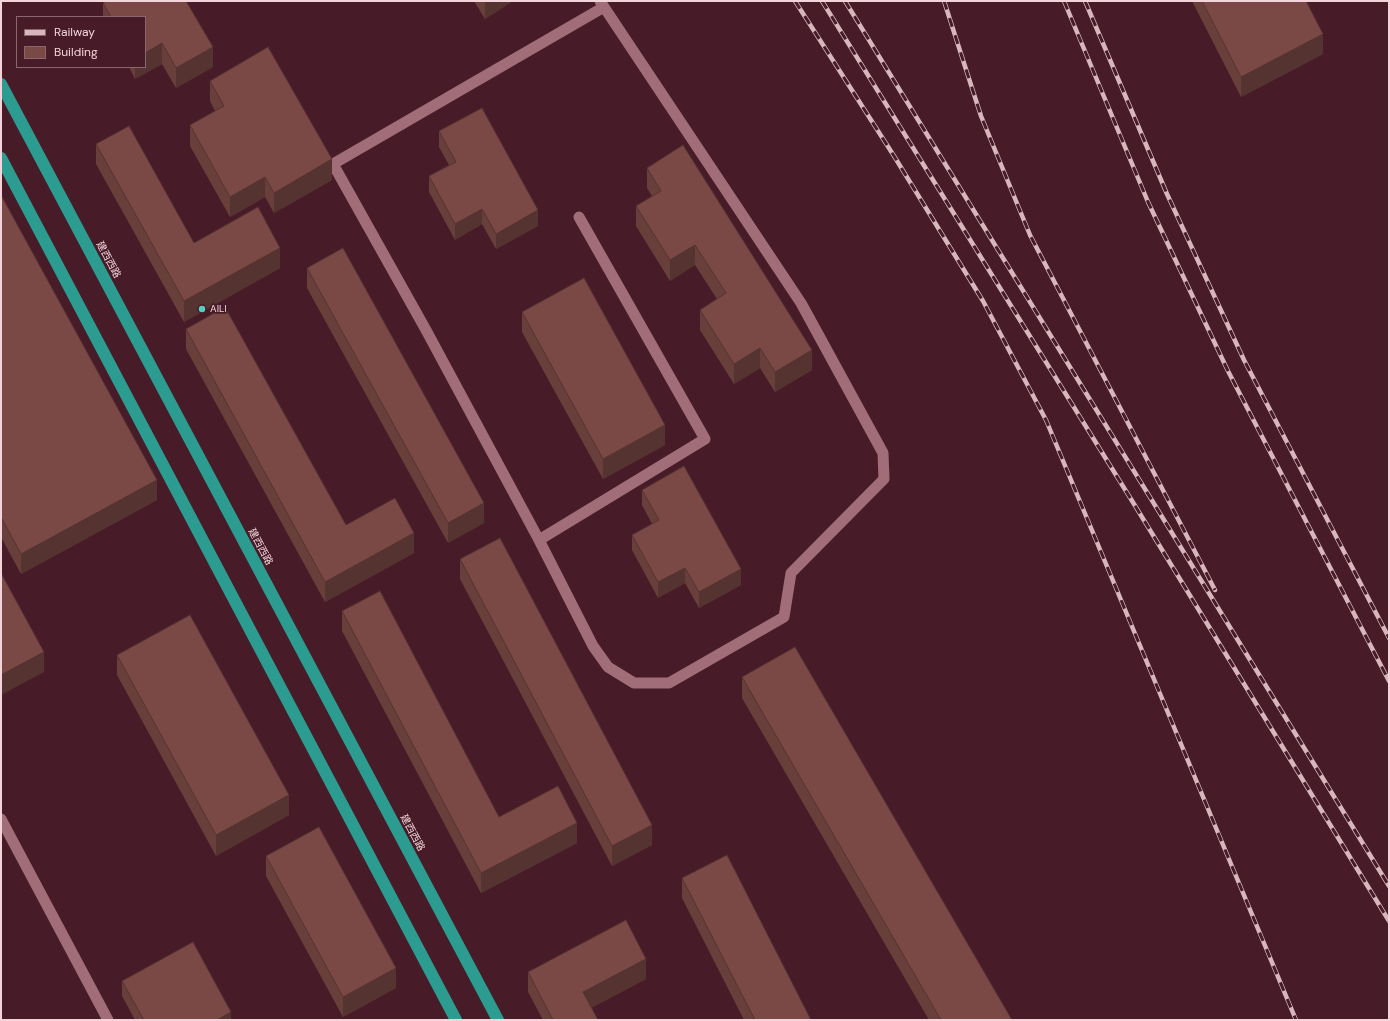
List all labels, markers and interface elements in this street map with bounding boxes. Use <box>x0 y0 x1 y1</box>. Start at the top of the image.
legend <box>16 16 146 68</box>
text: Railway <box>54 24 95 40</box>
text: Building <box>54 44 98 60</box>
street label: 建西西路 <box>93 240 123 280</box>
place label: AILI <box>210 303 227 315</box>
marker: AILI <box>197 304 207 314</box>
street label: 建西西路 <box>245 527 275 567</box>
street label: 建西西路 <box>397 813 427 853</box>

